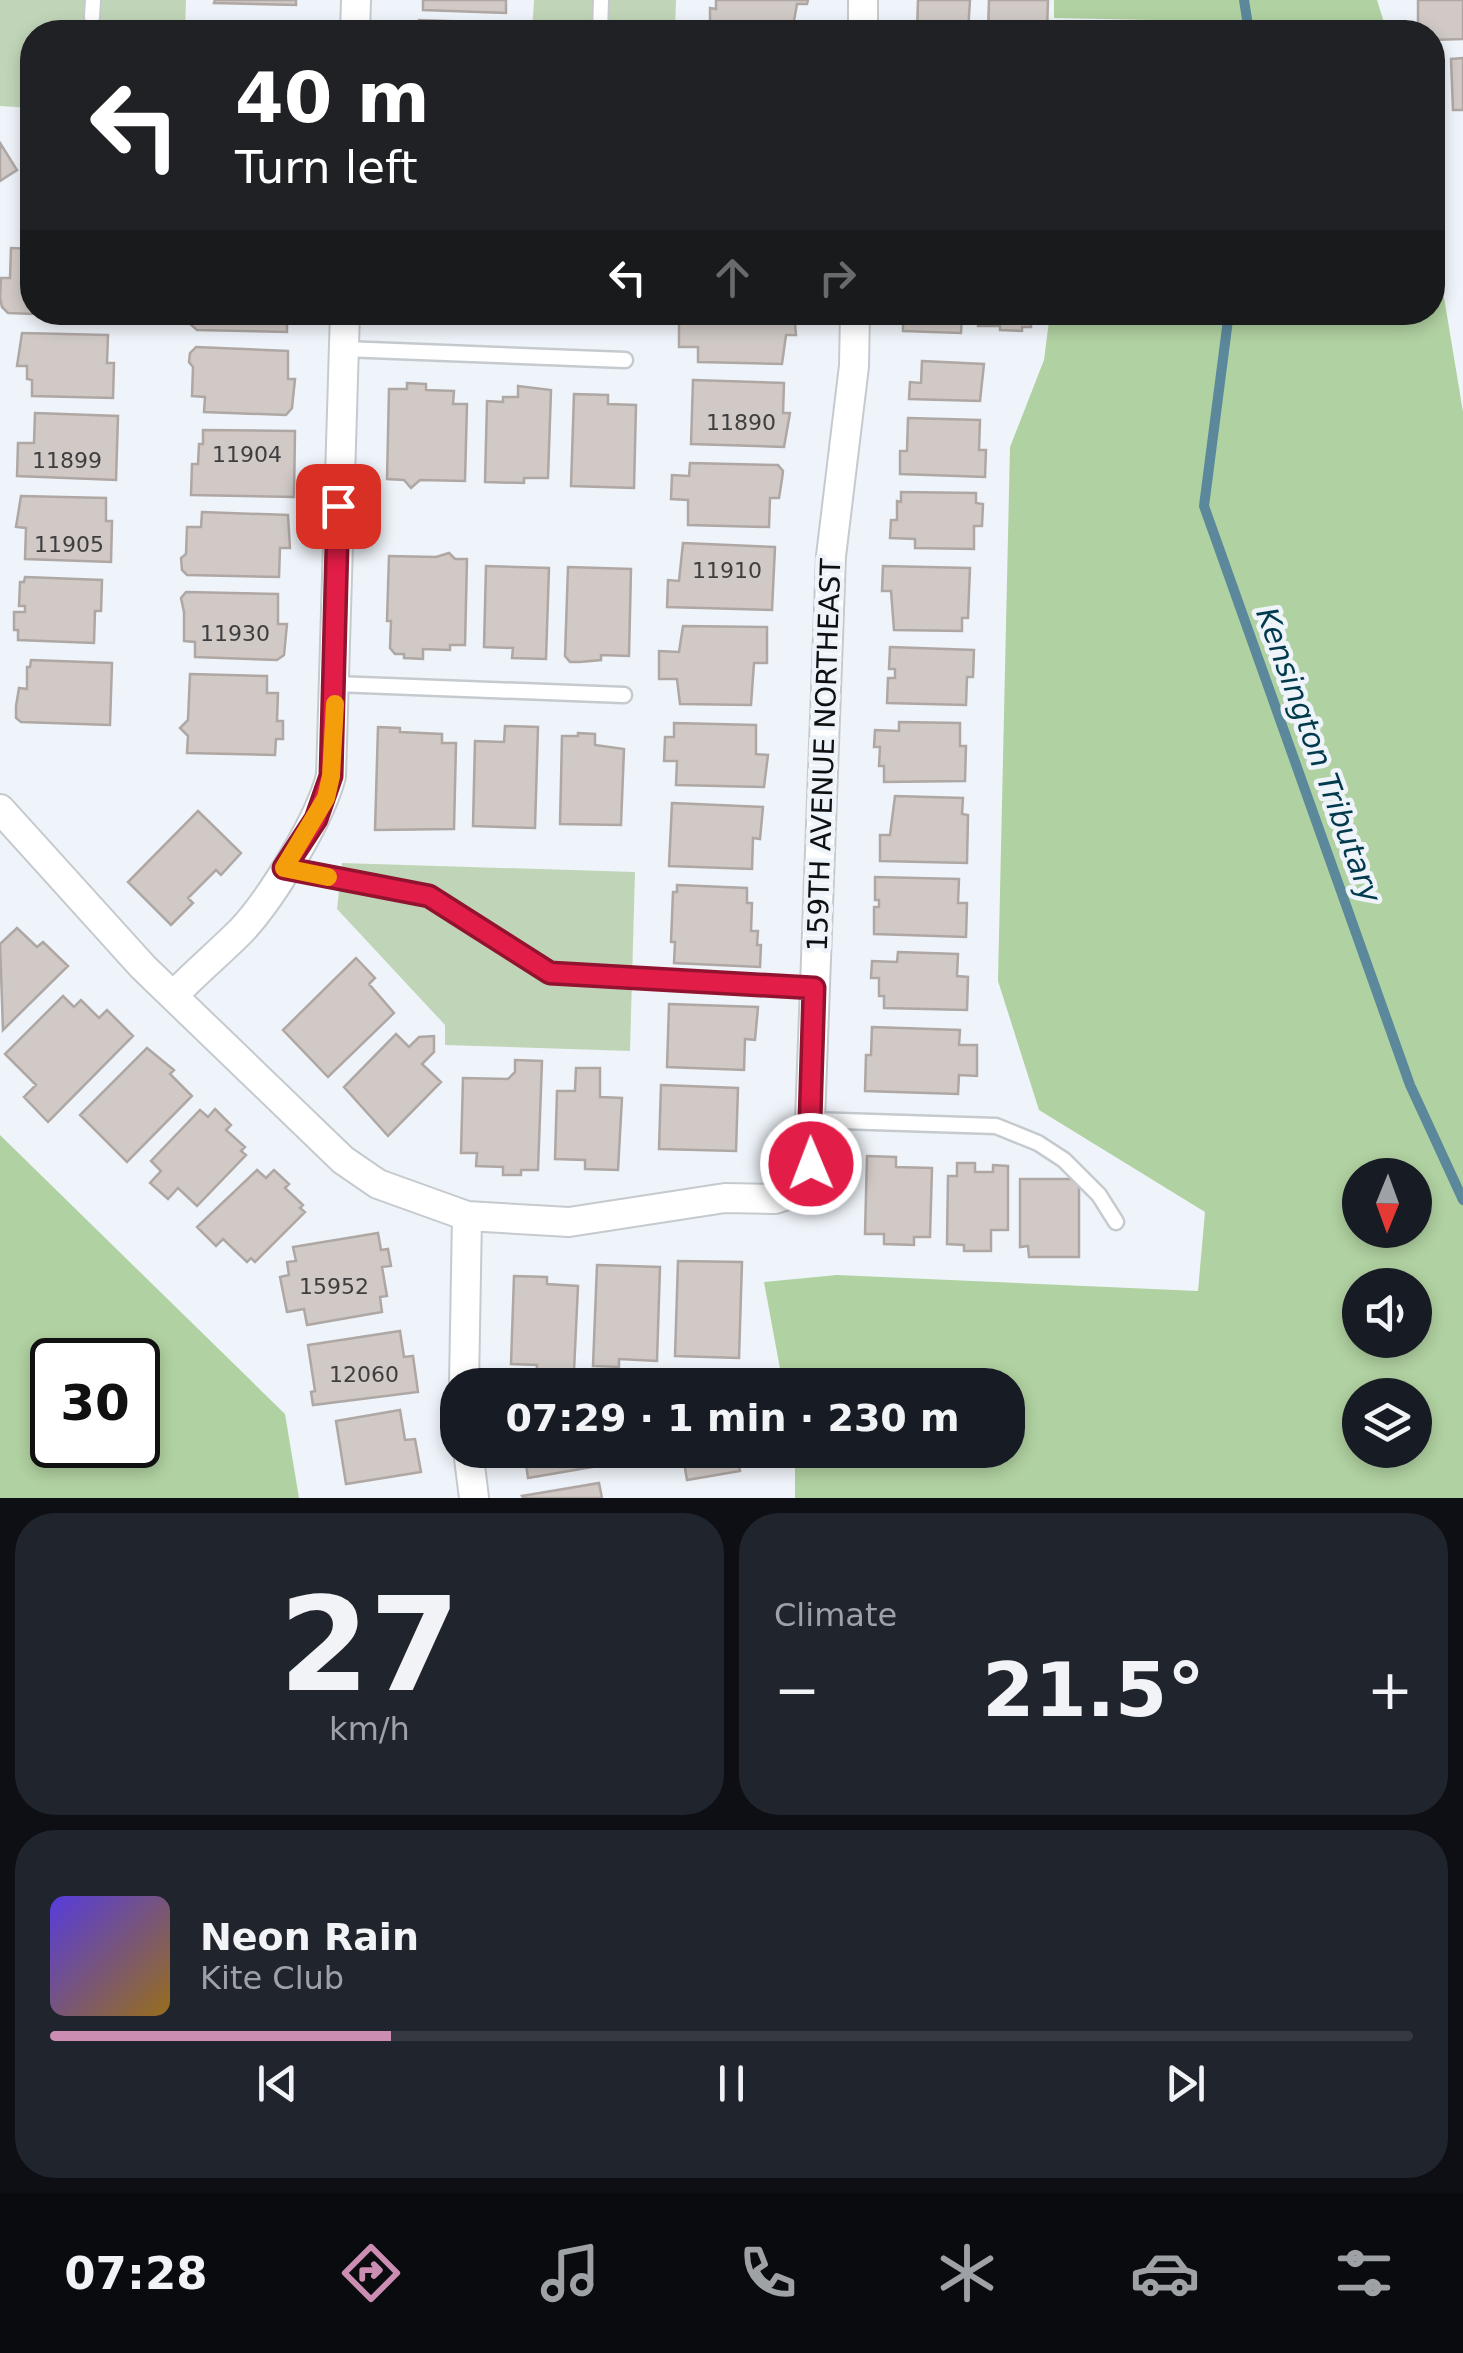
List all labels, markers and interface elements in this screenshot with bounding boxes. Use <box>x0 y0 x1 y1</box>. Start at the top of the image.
text: 40 m <box>235 57 430 139</box>
icon: left <box>70 60 200 190</box>
text: Turn left <box>235 141 418 194</box>
icon: left <box>600 250 655 305</box>
icon: ahead <box>705 250 760 305</box>
icon: right <box>810 250 865 305</box>
house number: 11890 <box>706 410 776 435</box>
house number: 11904 <box>212 442 282 467</box>
house number: 11899 <box>32 448 102 473</box>
pin <box>296 464 381 549</box>
icon: arrive <box>311 479 366 534</box>
house number: 11905 <box>34 532 104 557</box>
street label: 159TH AVENUE NORTHEAST <box>801 557 847 952</box>
house number: 11910 <box>692 558 762 583</box>
water label: Kensington Tributary <box>1249 603 1389 909</box>
house number: 11930 <box>200 621 270 646</box>
position arrow <box>759 1112 863 1216</box>
north arrow <box>1342 1158 1432 1248</box>
map controls <box>1342 1158 1432 1468</box>
button: sound <box>1342 1268 1432 1358</box>
house number: 15952 <box>299 1274 369 1299</box>
speed limit sign: 30 <box>30 1338 160 1468</box>
house number: 12060 <box>329 1362 399 1387</box>
button: layers <box>1342 1378 1432 1468</box>
text: 07:29 · 1 min · 230 m <box>505 1396 960 1440</box>
text: 27 <box>279 1569 460 1721</box>
text: Climate <box>774 1596 897 1634</box>
text: 21.5° <box>982 1646 1205 1734</box>
text: − <box>774 1658 820 1722</box>
text: + <box>1367 1658 1413 1722</box>
text: km/h <box>329 1710 410 1748</box>
text: Neon Rain <box>200 1915 419 1959</box>
text: Kite Club <box>200 1959 344 1997</box>
icon: previous <box>250 2056 305 2111</box>
icon: pause <box>704 2056 759 2111</box>
icon: next <box>1158 2056 1213 2111</box>
icon: directions <box>336 2238 406 2308</box>
icon: music <box>535 2238 605 2308</box>
icon: phone <box>733 2238 803 2308</box>
icon: climate <box>932 2238 1002 2308</box>
icon: car <box>1130 2238 1200 2308</box>
icon: filters <box>1329 2238 1399 2308</box>
text: 07:28 <box>64 2247 208 2300</box>

